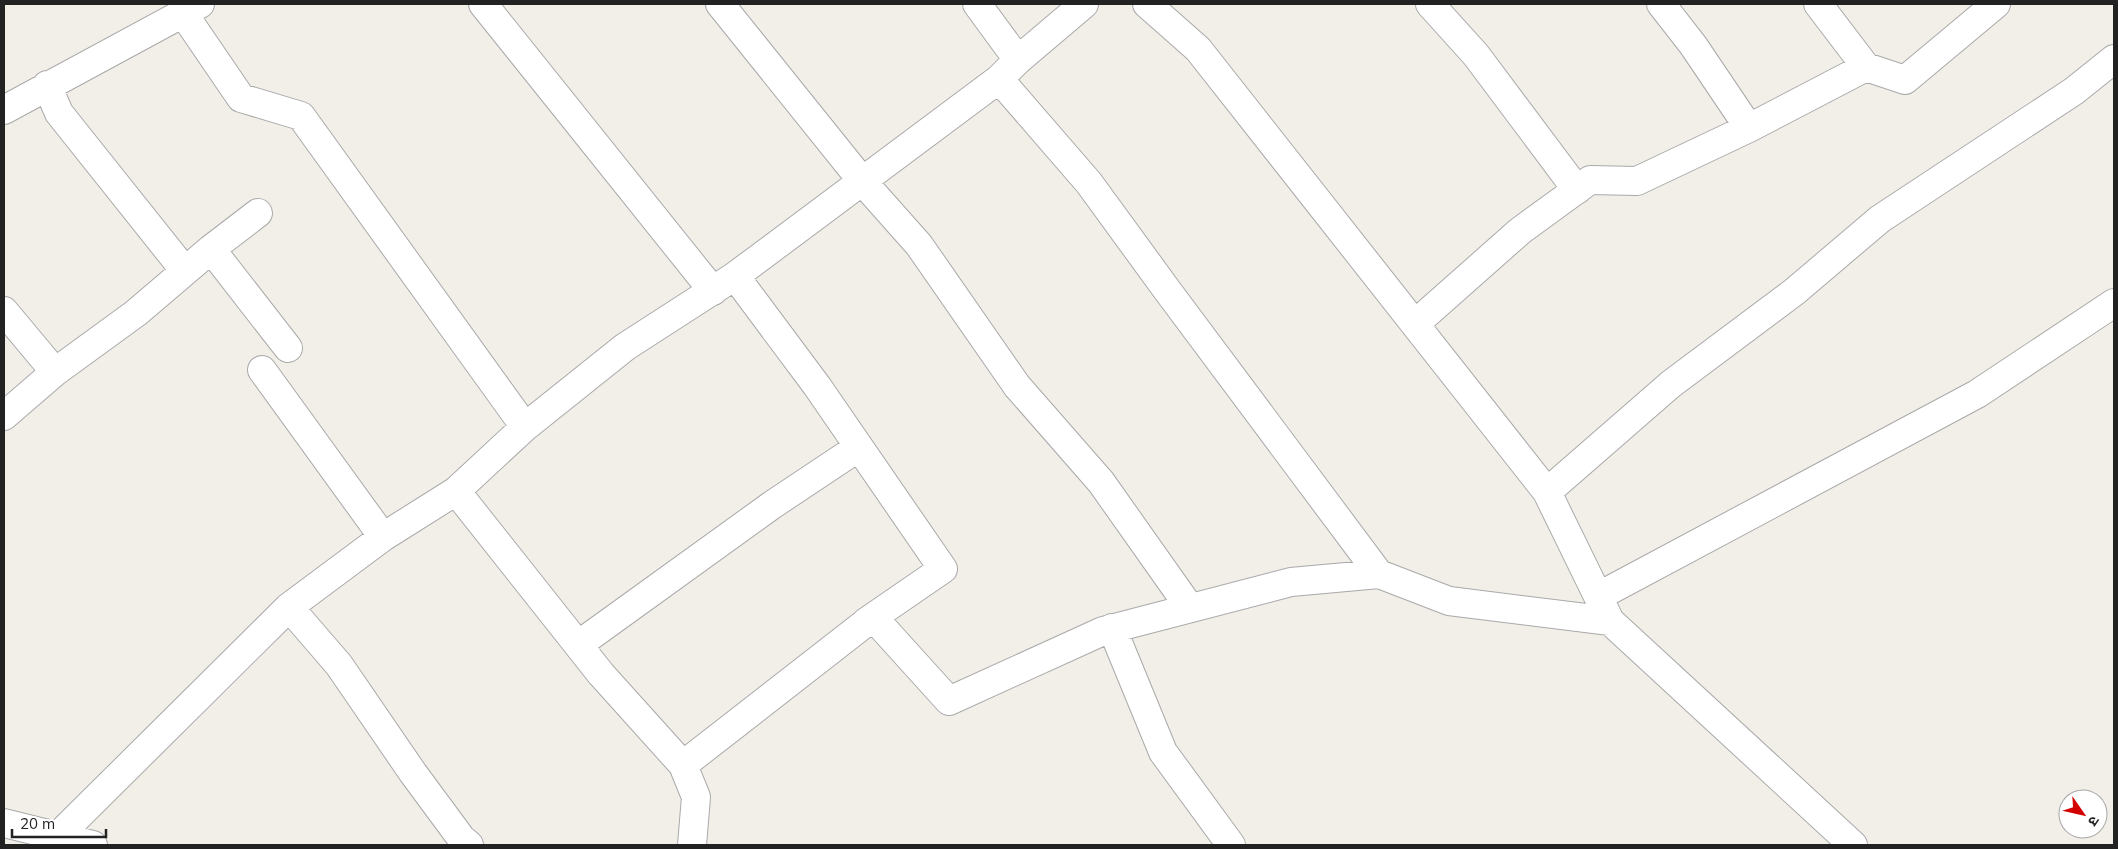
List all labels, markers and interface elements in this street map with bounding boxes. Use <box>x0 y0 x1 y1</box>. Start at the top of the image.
north arrow <box>2058 789 2108 839</box>
scale bar <box>12 806 106 838</box>
text: उ <box>2084 813 2104 830</box>
text: 20 m <box>20 814 55 833</box>

